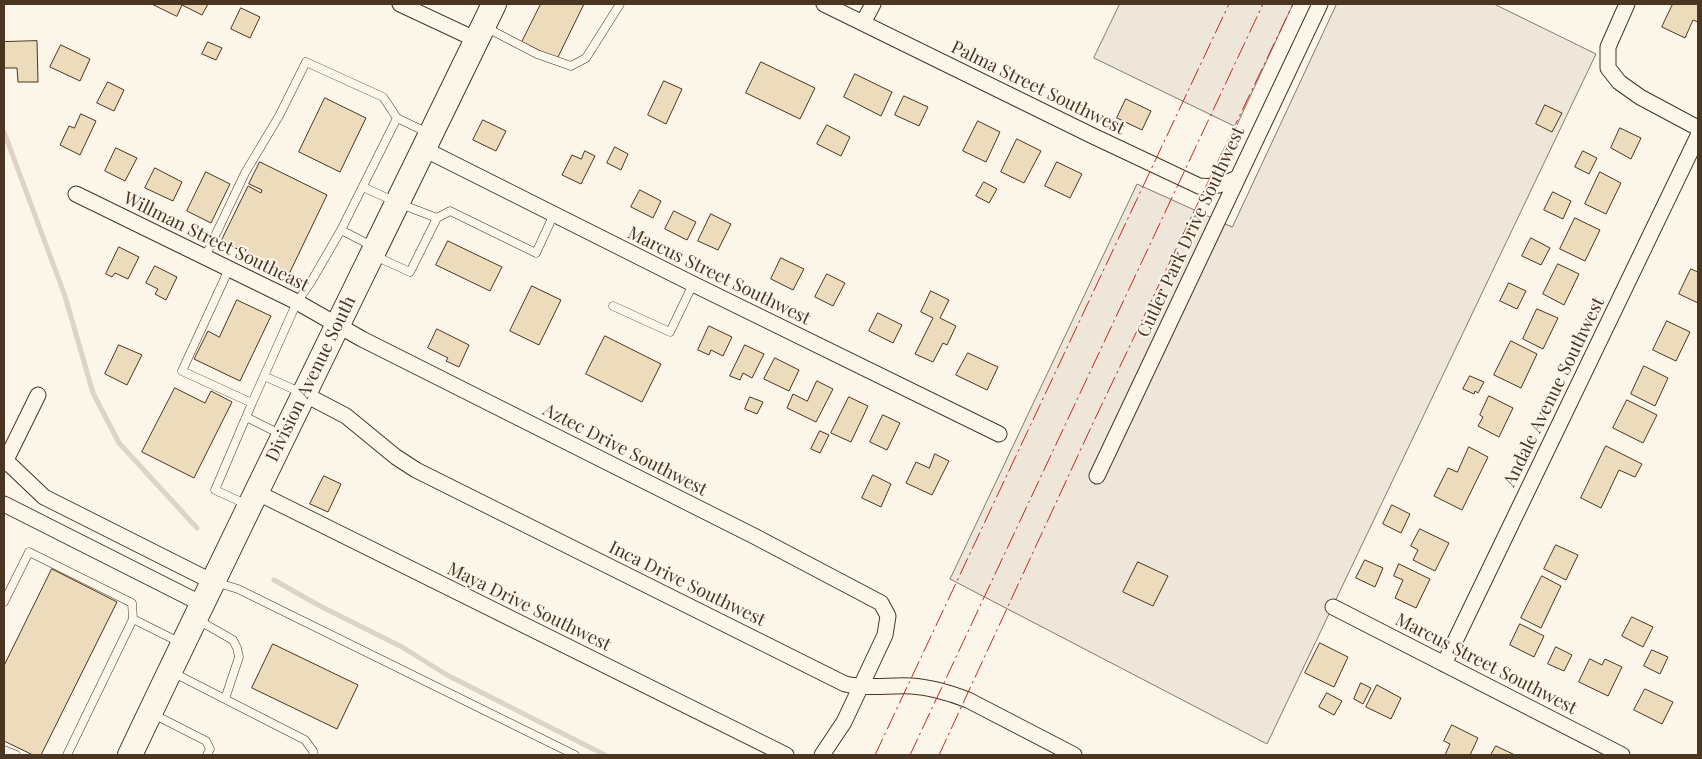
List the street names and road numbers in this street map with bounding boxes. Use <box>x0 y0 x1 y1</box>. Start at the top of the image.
street label: Palma Street Southwest <box>948 36 1128 140</box>
street label: Cutler Park Drive Southwest <box>1133 123 1249 341</box>
street label: Willman Street Southeast <box>120 188 312 296</box>
street label: Marcus Street Southwest <box>624 222 814 330</box>
street label: Division Avenue South <box>261 293 361 465</box>
street label: Andale Avenue Southwest <box>1499 294 1609 490</box>
street label: Aztec Drive Southwest <box>539 399 711 501</box>
street label: Inca Drive Southwest <box>605 537 769 631</box>
street label: Maya Drive Southwest <box>444 558 614 656</box>
street label: Marcus Street Southwest <box>1392 609 1580 719</box>

